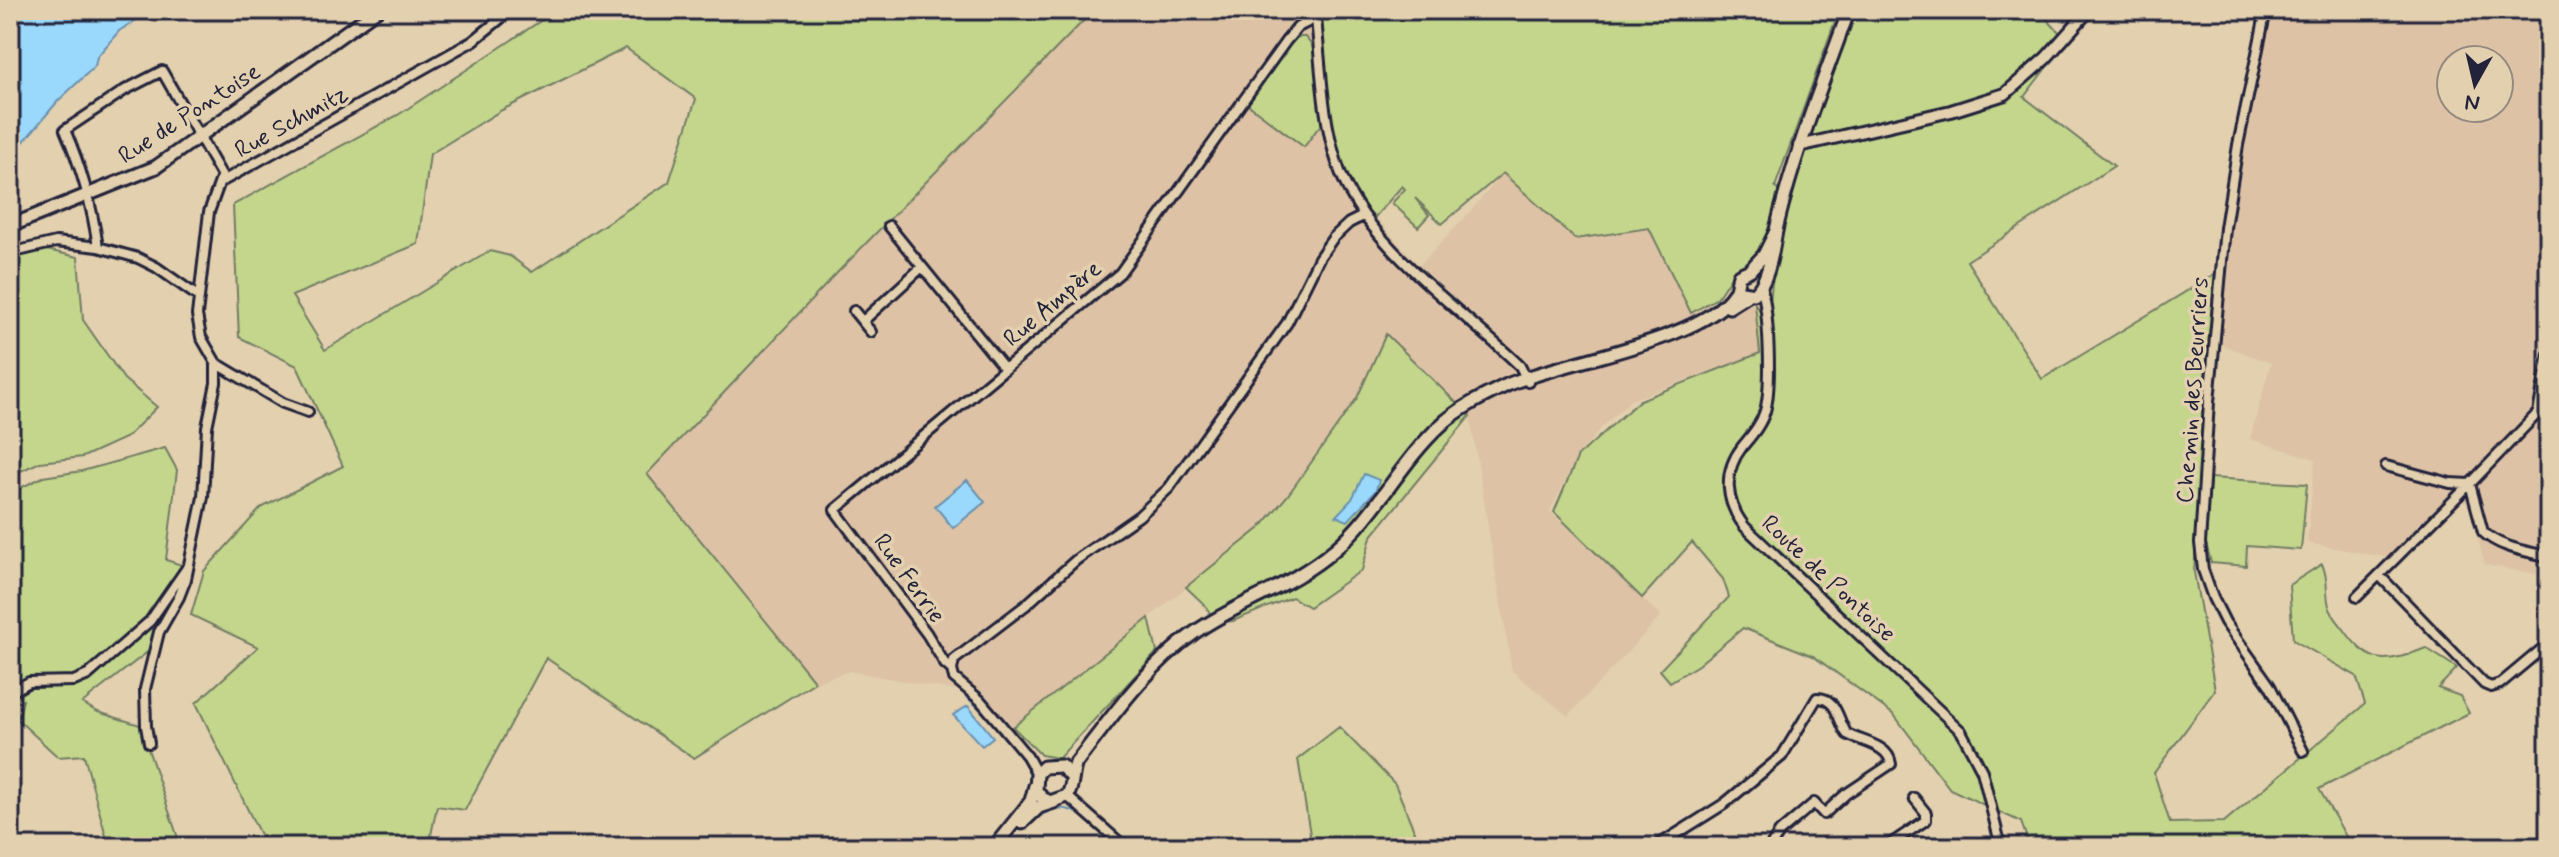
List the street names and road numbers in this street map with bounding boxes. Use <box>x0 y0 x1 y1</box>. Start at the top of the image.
street label: Rue de Pontoise <box>113 57 267 172</box>
street label: Rue Schmitz <box>230 79 354 166</box>
street label: Rue Ampère <box>997 254 1109 354</box>
street label: Chemin des Beurriers <box>2170 276 2217 504</box>
street label: Route de Pontoise <box>1754 509 1902 649</box>
street label: Rue Ferrie <box>866 528 952 630</box>

